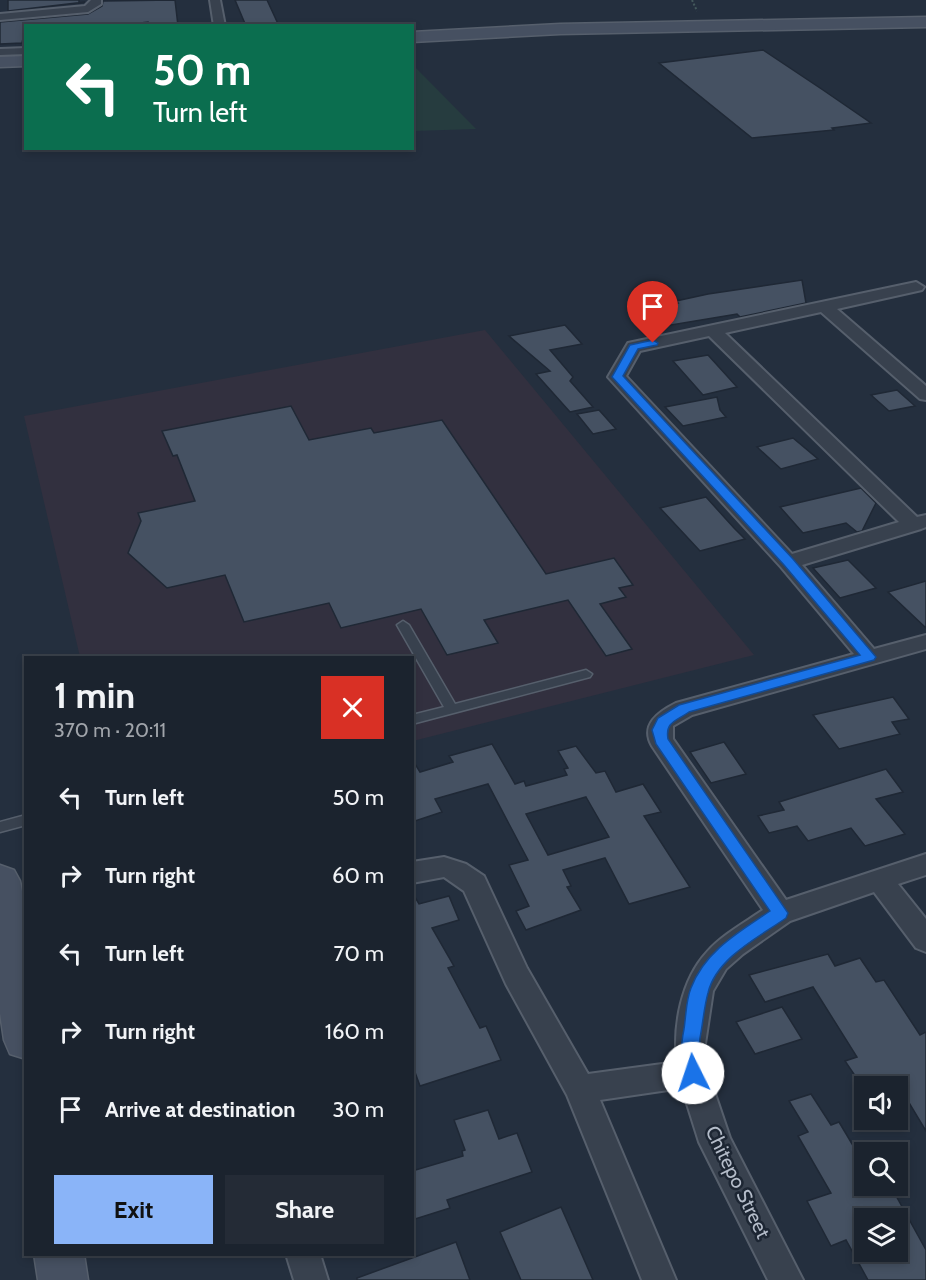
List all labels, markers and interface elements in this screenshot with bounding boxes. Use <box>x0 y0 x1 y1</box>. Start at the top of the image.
text: 50 m <box>153 44 251 96</box>
icon: left <box>54 48 132 126</box>
text: Turn left <box>153 96 247 129</box>
pin <box>627 281 678 343</box>
icon: arrive <box>636 290 669 323</box>
text: 1 min <box>54 673 135 717</box>
button: close <box>321 676 384 739</box>
text: 370 m · 20:11 <box>54 718 166 742</box>
icon: left <box>54 781 87 814</box>
text: Turn left <box>105 784 184 811</box>
text: 50 m <box>332 784 384 811</box>
icon: right <box>54 859 87 892</box>
text: Turn right <box>105 862 195 889</box>
text: 60 m <box>332 862 384 889</box>
icon: left <box>54 937 87 970</box>
text: Turn left <box>105 940 184 967</box>
text: 70 m <box>334 940 384 967</box>
icon: right <box>54 1015 87 1048</box>
text: Turn right <box>105 1018 195 1045</box>
text: 160 m <box>325 1018 384 1045</box>
position arrow <box>661 1041 725 1105</box>
map controls <box>854 1076 908 1262</box>
button: sound <box>854 1076 908 1130</box>
icon: arrive <box>54 1093 87 1126</box>
text: Arrive at destination <box>105 1096 295 1123</box>
text: 30 m <box>332 1096 384 1123</box>
street label: Chitepo Street <box>700 1122 776 1242</box>
button: search <box>854 1142 908 1196</box>
button: Exit <box>54 1175 213 1244</box>
button: Share <box>225 1175 384 1244</box>
button: layers <box>854 1208 908 1262</box>

